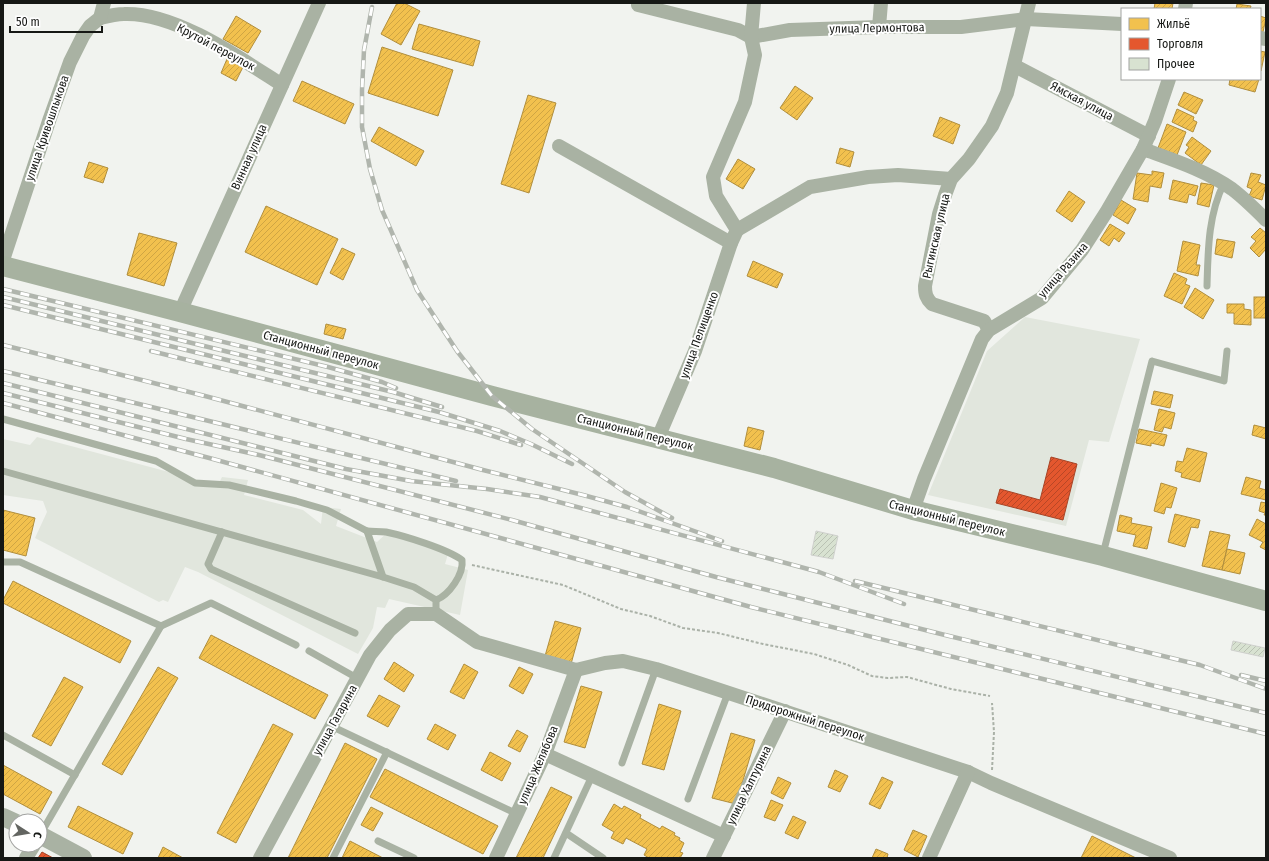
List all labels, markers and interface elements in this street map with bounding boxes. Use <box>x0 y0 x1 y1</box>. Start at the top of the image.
scale bar <box>10 8 102 34</box>
legend <box>1121 8 1261 80</box>
text: 50 m <box>16 15 40 29</box>
text: Жильё <box>1157 17 1190 31</box>
street label: улица Лермонтова <box>829 20 925 36</box>
street label: Крутой переулок <box>175 21 258 74</box>
text: Торговля <box>1157 37 1203 51</box>
text: Прочее <box>1157 57 1195 71</box>
street label: улица Кривошлыкова <box>22 73 72 183</box>
street label: Ямская улица <box>1048 79 1116 123</box>
street label: Винная улица <box>228 122 270 192</box>
street label: Рыгинская улица <box>919 192 953 280</box>
street label: улица Разина <box>1035 239 1091 300</box>
street label: улица Пелищенко <box>677 290 721 380</box>
street label: Станционный переулок <box>262 328 381 372</box>
street label: Станционный переулок <box>575 411 695 453</box>
street label: Станционный переулок <box>887 497 1007 539</box>
street label: улица Гагарина <box>310 682 360 758</box>
street label: Придорожный переулок <box>744 692 867 744</box>
street label: улица Желябова <box>515 724 561 806</box>
street label: улица Халтурина <box>724 743 774 827</box>
north arrow <box>8 813 48 853</box>
text: С <box>30 831 44 839</box>

